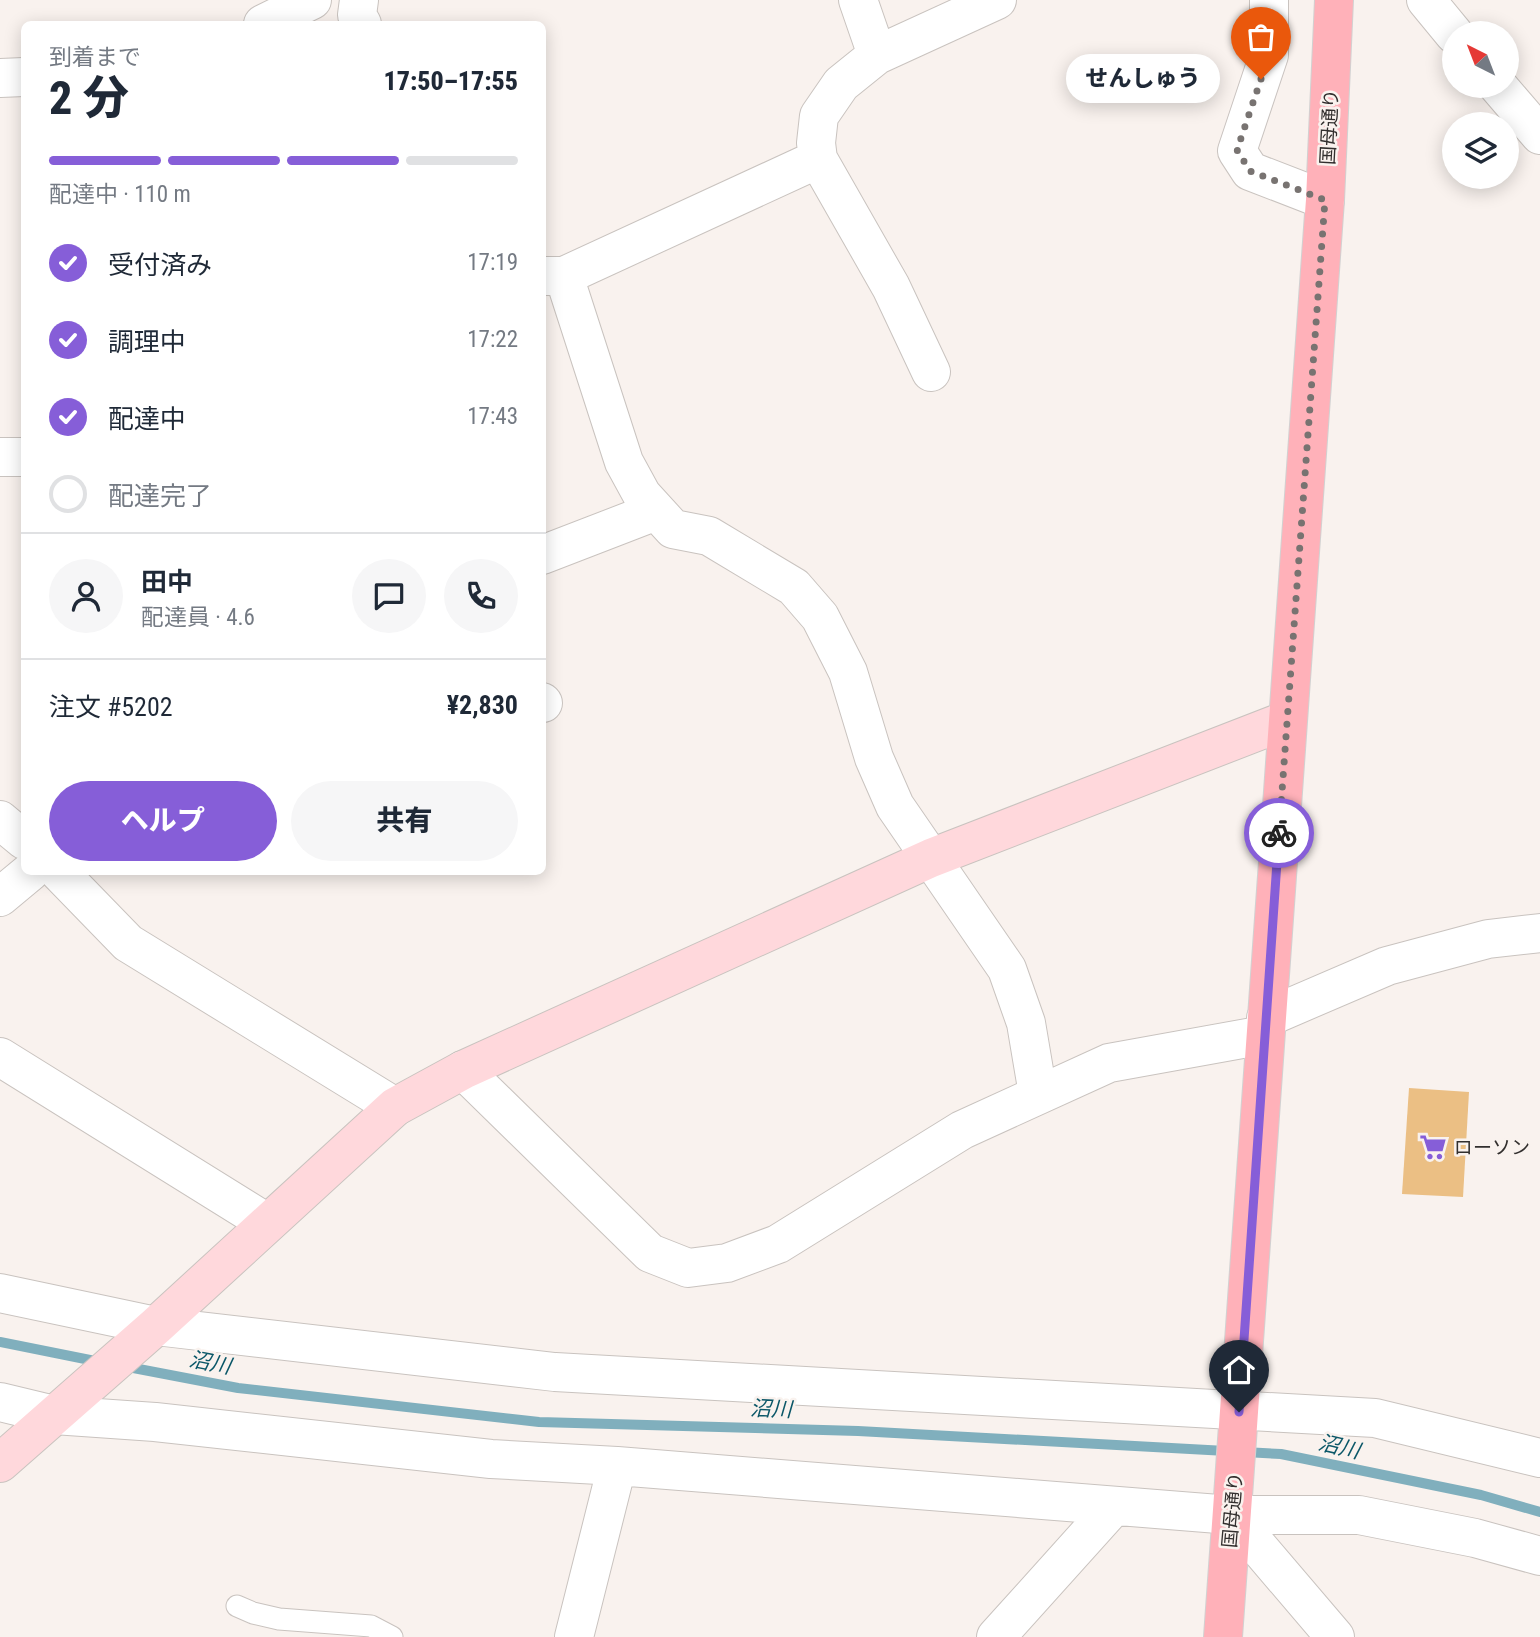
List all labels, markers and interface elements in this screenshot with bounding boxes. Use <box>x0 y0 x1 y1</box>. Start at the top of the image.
pin <box>1231 7 1291 79</box>
icon: bag <box>1242 18 1280 56</box>
north arrow <box>1442 21 1519 98</box>
map controls <box>1442 21 1519 189</box>
text: 到着まで <box>49 44 141 71</box>
callout: せんしゅう <box>1065 55 1219 104</box>
text: せんしゅう <box>1086 65 1201 92</box>
text: 17:50–17:55 <box>384 66 518 96</box>
text: 2 分 <box>49 71 129 125</box>
street label: 国母通り <box>1316 88 1343 166</box>
button: layers <box>1442 112 1519 189</box>
text: 配達中 · 110 m <box>49 181 191 208</box>
icon: check <box>49 244 87 282</box>
text: 17:19 <box>467 249 518 276</box>
text: 受付済み <box>108 250 212 280</box>
icon: check <box>49 321 87 359</box>
text: 17:22 <box>467 326 518 353</box>
text: 調理中 <box>108 327 186 357</box>
icon: check <box>49 398 87 436</box>
text: 17:43 <box>467 403 518 430</box>
text: 配達中 <box>108 404 186 434</box>
text: 配達完了 <box>108 481 212 511</box>
button: person <box>49 559 123 633</box>
button: chat <box>352 559 426 633</box>
button: phone <box>444 559 518 633</box>
text: 田中 <box>141 567 193 597</box>
text: 配達員 · 4.6 <box>141 604 255 631</box>
text: ¥2,830 <box>447 690 518 720</box>
text: 注文 #5202 <box>49 692 173 722</box>
button: ヘルプ <box>49 781 277 861</box>
button: 共有 <box>291 781 518 861</box>
courier <box>1244 798 1314 868</box>
icon: bike <box>1260 814 1298 852</box>
supermarket icon: ローソン <box>1418 1132 1448 1162</box>
place label: ローソン <box>1454 1136 1530 1159</box>
pin <box>1209 1340 1269 1412</box>
water label: 沼川 <box>187 1347 235 1379</box>
icon: home <box>1220 1351 1258 1389</box>
water label: 沼川 <box>750 1396 794 1422</box>
water label: 沼川 <box>1316 1431 1364 1464</box>
street label: 国母通り <box>1218 1471 1247 1549</box>

